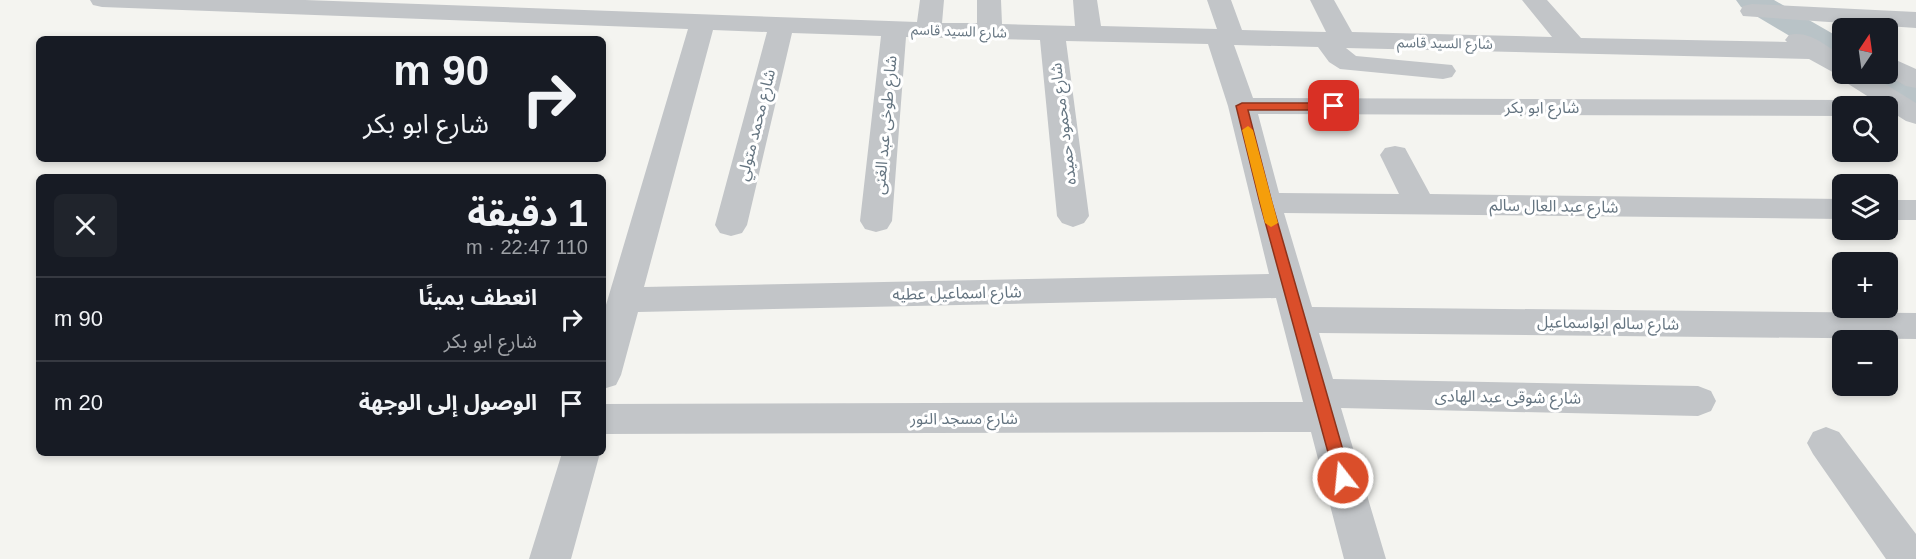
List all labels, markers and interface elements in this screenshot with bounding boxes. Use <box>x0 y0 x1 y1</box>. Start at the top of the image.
north arrow <box>1832 18 1898 84</box>
map controls <box>1832 18 1898 396</box>
street label: شارع السيد قاسم <box>911 21 1007 44</box>
street label: شارع السيد قاسم <box>1397 34 1493 55</box>
text: 90 m <box>393 47 489 94</box>
street label: شارع طوخى عبد الغنى <box>870 55 904 196</box>
icon: right <box>510 60 588 138</box>
street label: شارع محمود حميده <box>1047 62 1083 186</box>
street label: شارع محمد متولي <box>734 67 782 183</box>
pin <box>1308 80 1359 131</box>
icon: arrive <box>1317 89 1350 122</box>
button: search <box>1832 96 1898 162</box>
street label: شارع ابو بكر <box>1504 99 1579 120</box>
text: شارع ابو بكر <box>363 109 489 139</box>
button: layers <box>1832 174 1898 240</box>
text: 1 دقيقة <box>467 193 588 234</box>
button: close <box>54 194 117 257</box>
street label: شارع عبد العال سالم <box>1489 196 1619 220</box>
text: 110 m · 22:47 <box>466 236 588 258</box>
button: + <box>1832 252 1898 318</box>
street label: شارع اسماعيل عطيه <box>892 283 1022 307</box>
text: انعطف يمينًا <box>418 285 537 310</box>
icon: right <box>555 303 588 336</box>
text: 90 m <box>54 306 103 331</box>
street label: شارع سالم ابواسماعيل <box>1537 313 1679 337</box>
text: شارع ابو بكر <box>444 330 537 352</box>
button: − <box>1832 330 1898 396</box>
icon: arrive <box>555 387 588 420</box>
street label: شارع شوقى عبد الهادى <box>1435 387 1581 411</box>
text: 20 m <box>54 390 103 415</box>
text: الوصول إلى الوجهة <box>359 390 537 415</box>
street label: شارع مسجد النور <box>909 410 1018 431</box>
position arrow <box>1311 446 1375 510</box>

